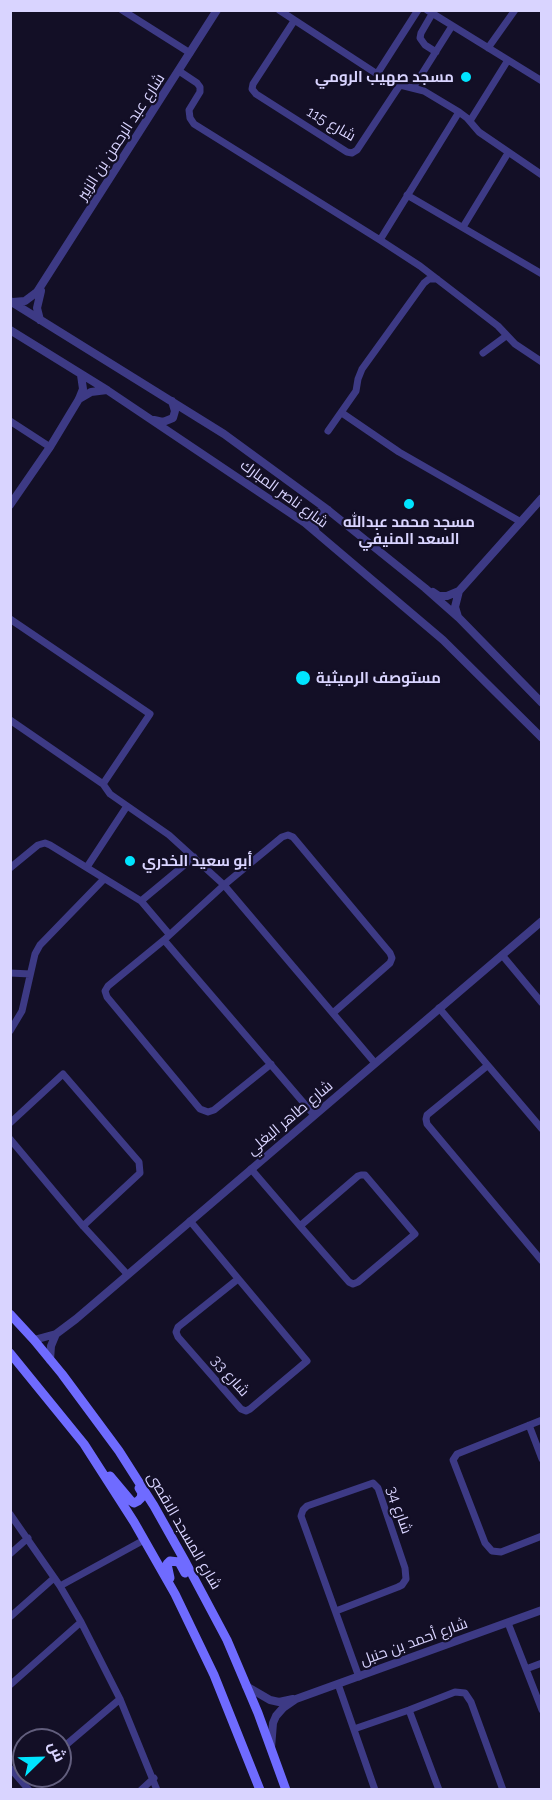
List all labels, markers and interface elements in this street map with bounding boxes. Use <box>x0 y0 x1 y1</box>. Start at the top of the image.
place label: مسجد صهيب الرومي <box>315 68 454 86</box>
street label: شارع عبد الرحمن بن الزبير <box>73 70 169 204</box>
marker: مسجد صهيب الرومي <box>459 70 473 84</box>
street label: شارع 115 <box>303 103 359 145</box>
street label: شارع ناصر المبارك <box>237 456 331 532</box>
marker: مسجد محمد عبدالله السعد المنيفي <box>402 497 416 511</box>
place label: مسجد محمد عبدالله السعد المنيفي <box>343 513 475 548</box>
marker: مستوصف الرميثية <box>294 669 312 687</box>
place label: مستوصف الرميثية <box>316 669 441 687</box>
place label: أبو سعيد الخدري <box>142 852 252 870</box>
marker: أبو سعيد الخدري <box>123 854 137 868</box>
street label: شارع طاهر البغلي <box>243 1077 337 1159</box>
street label: شارع 33 <box>207 1352 253 1400</box>
street label: شارع المسجد الاقصى <box>143 1469 225 1593</box>
street label: شارع 34 <box>383 1484 415 1536</box>
street label: شارع أحمد بن حنبل <box>358 1614 470 1670</box>
north arrow <box>12 1728 72 1788</box>
text: ش <box>44 1738 70 1765</box>

